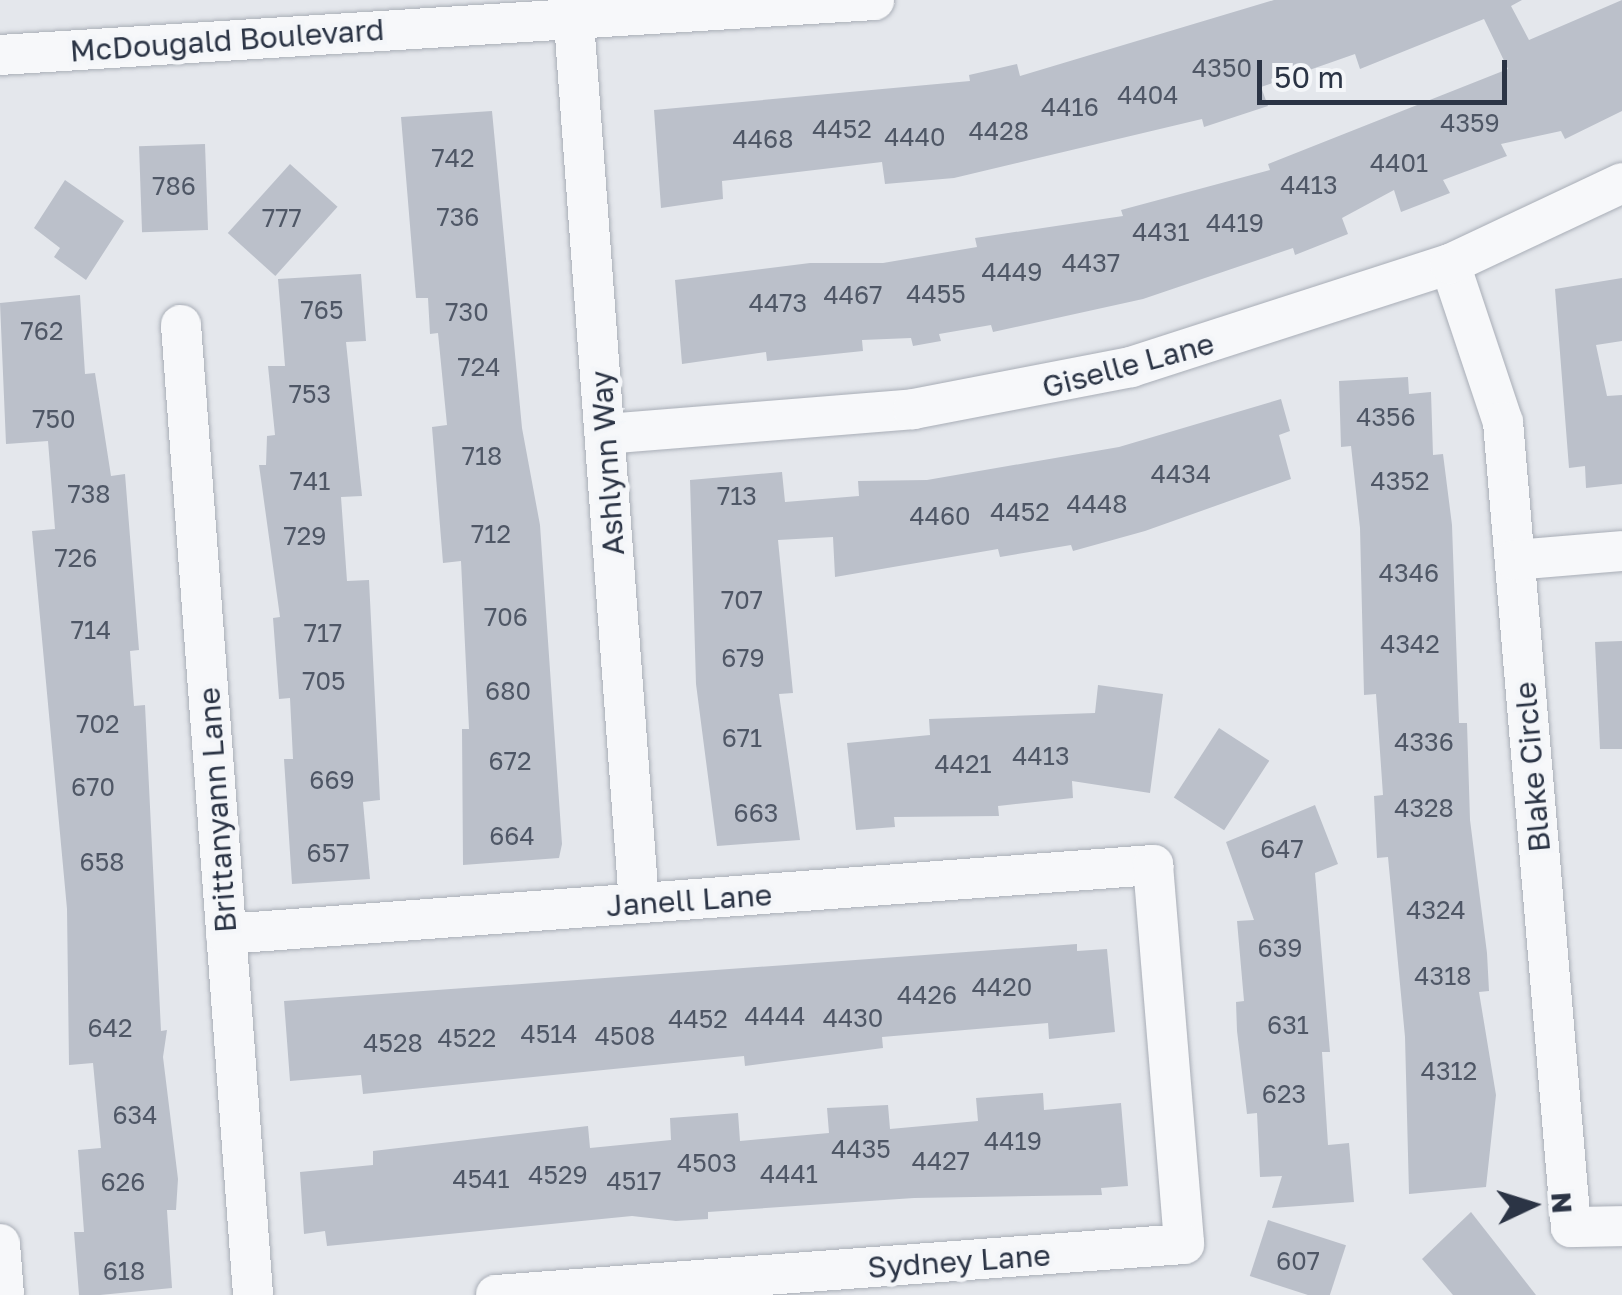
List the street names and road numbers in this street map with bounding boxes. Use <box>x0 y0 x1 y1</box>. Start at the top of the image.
street label: McDougald Boulevard <box>69 11 385 69</box>
street label: Giselle Lane <box>1038 325 1218 405</box>
street label: Ashlynn Way <box>583 369 631 557</box>
street label: Blake Circle <box>1507 680 1557 854</box>
street label: Brittanyann Lane <box>190 686 244 934</box>
street label: Janell Lane <box>605 876 773 924</box>
street label: Sydney Lane <box>866 1237 1052 1285</box>

